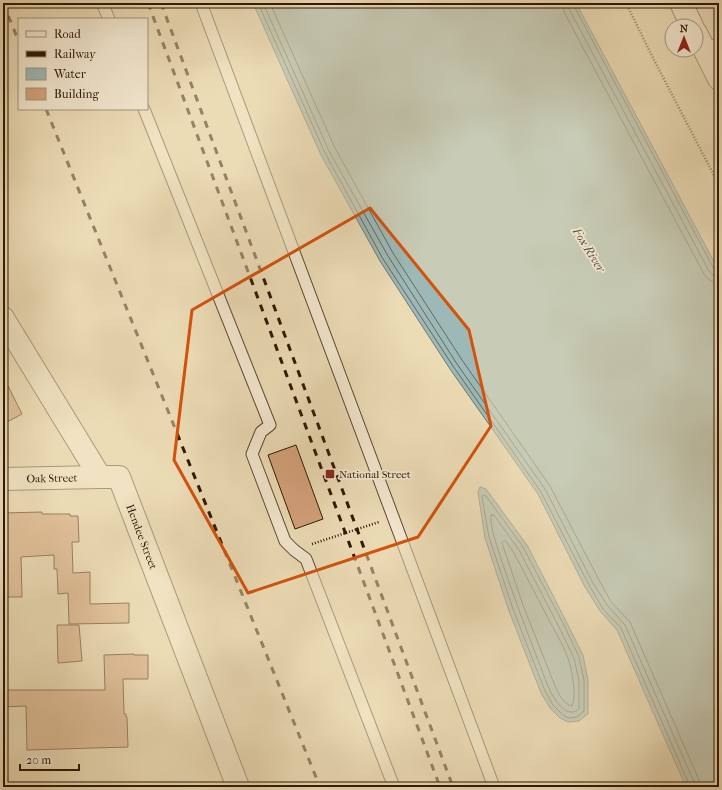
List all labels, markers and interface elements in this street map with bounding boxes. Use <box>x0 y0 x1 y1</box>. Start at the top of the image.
legend <box>18 18 148 110</box>
north arrow <box>664 18 704 58</box>
text: N <box>680 22 689 35</box>
text: Road <box>54 27 81 41</box>
text: Railway <box>54 47 96 61</box>
text: Water <box>53 67 87 81</box>
text: Building <box>54 87 99 101</box>
water label: Fox River <box>569 224 609 276</box>
marker: National Street <box>324 468 336 480</box>
place label: National Street <box>339 468 411 481</box>
street label: Oak Street <box>26 471 78 485</box>
street label: Hendee Street <box>124 502 160 571</box>
scale bar <box>20 746 79 772</box>
text: 20 m <box>26 753 51 767</box>

